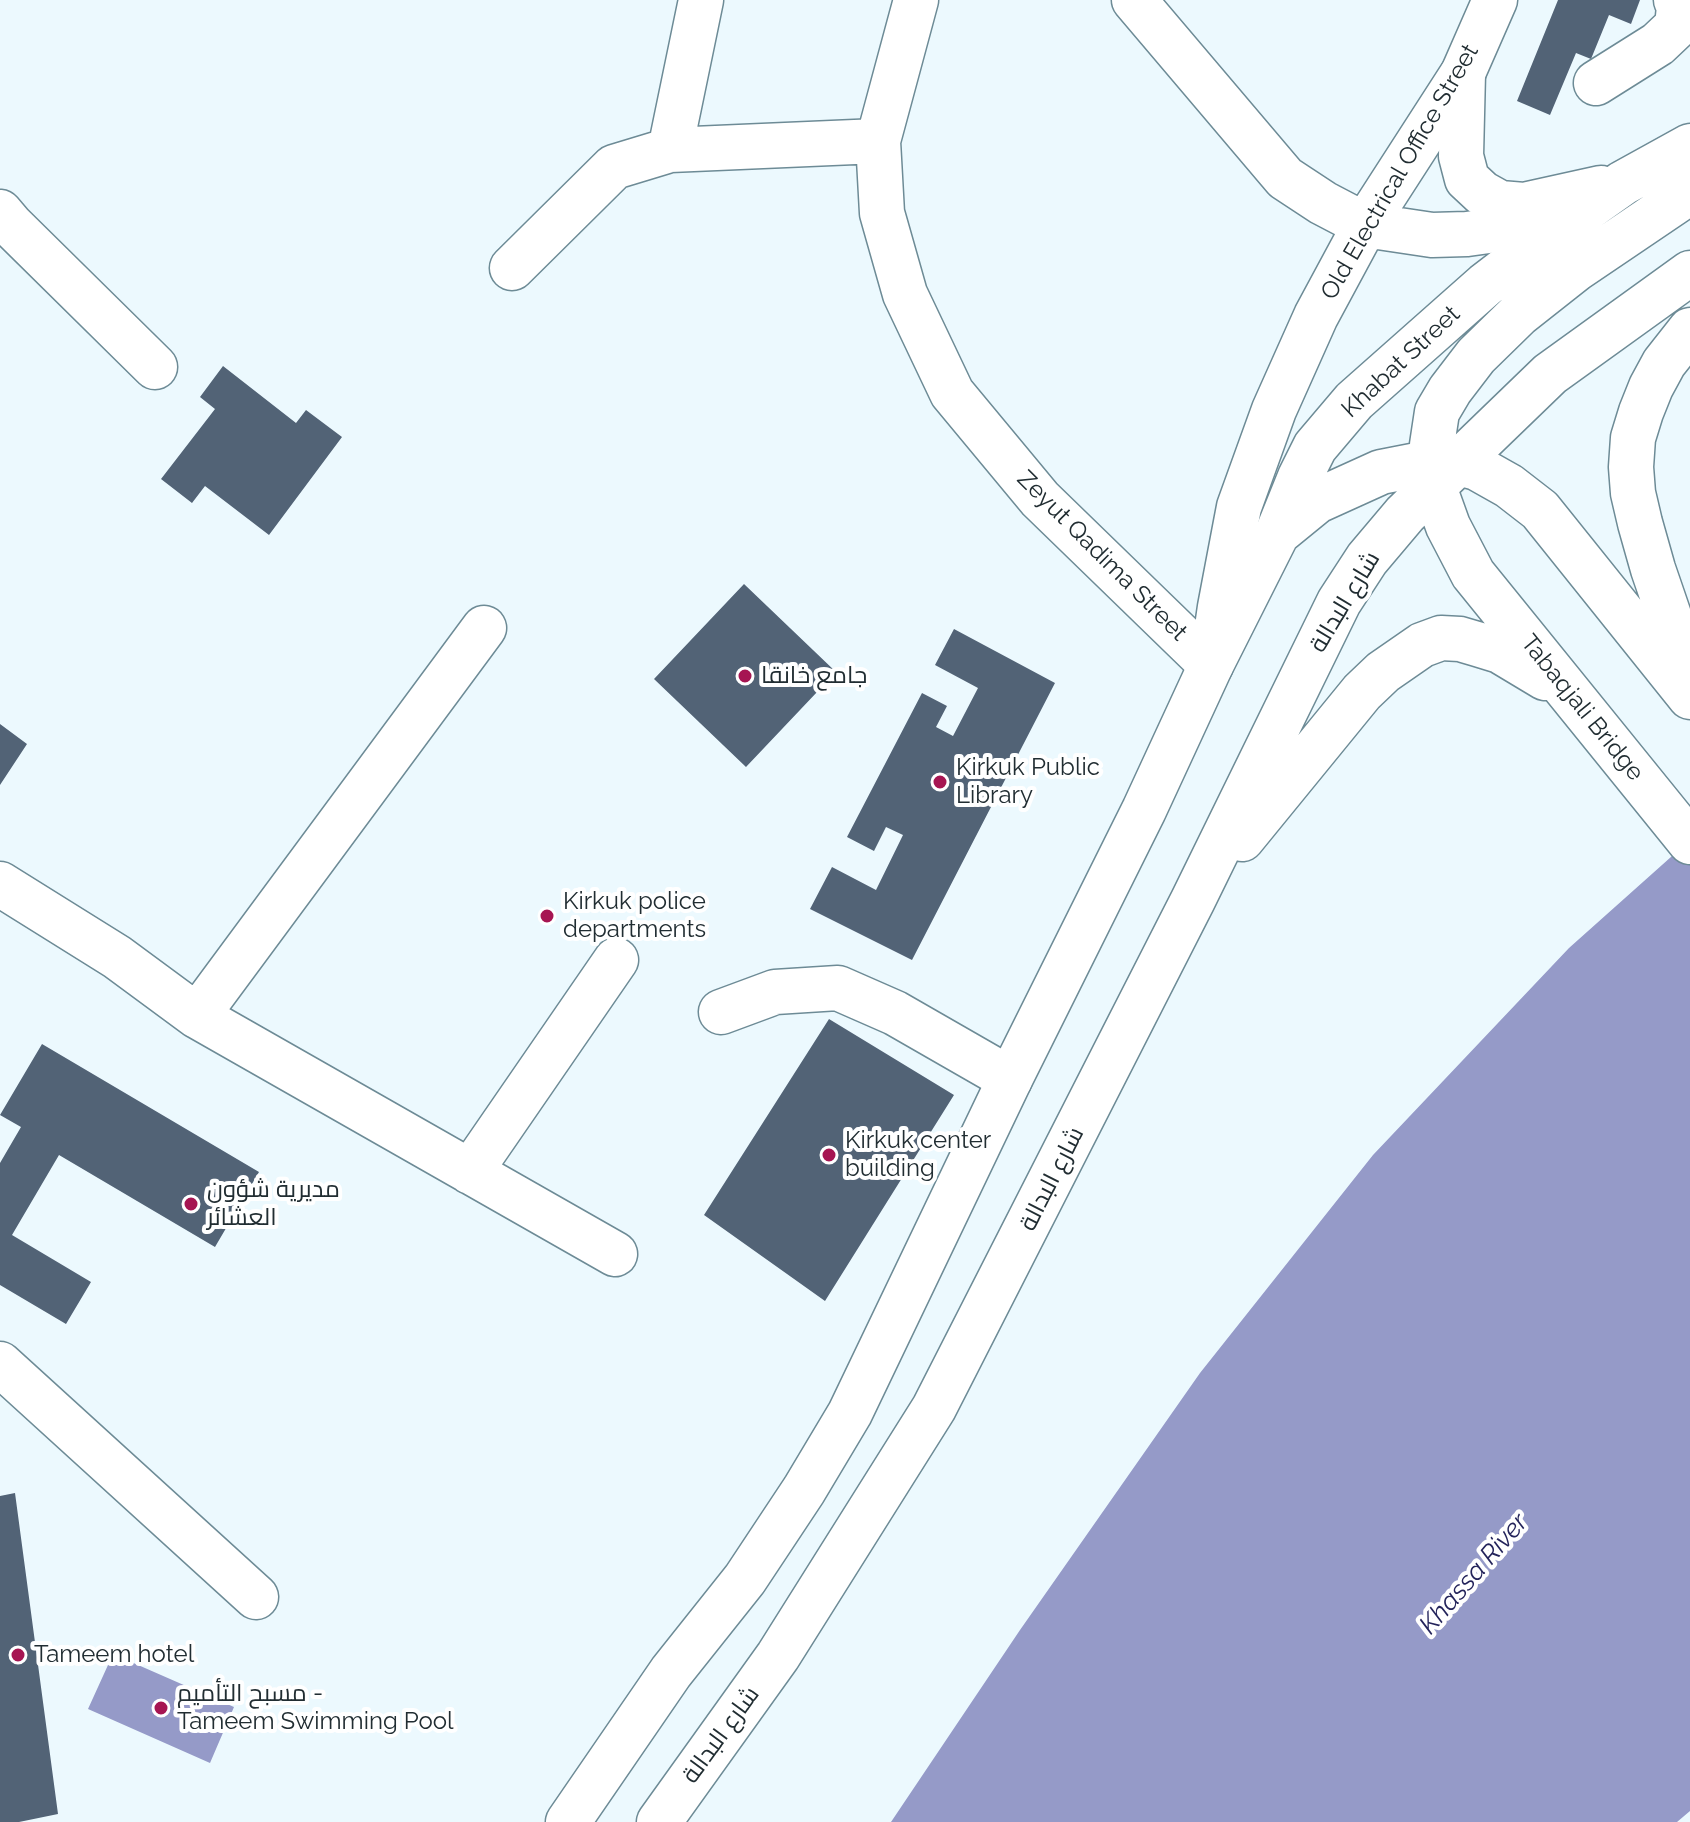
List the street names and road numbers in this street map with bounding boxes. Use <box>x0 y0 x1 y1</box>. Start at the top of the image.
street label: Old Electrical Office Street <box>1315 39 1485 305</box>
street label: Khabat Street <box>1336 300 1466 424</box>
street label: Zeyut Qadima Street <box>1011 465 1193 647</box>
street label: شارع البدالة <box>1304 546 1386 658</box>
street label: Tabaqjali Bridge <box>1514 629 1650 787</box>
street label: شارع البدالة <box>1014 1122 1090 1236</box>
street label: شارع البدالة <box>676 1681 766 1789</box>

